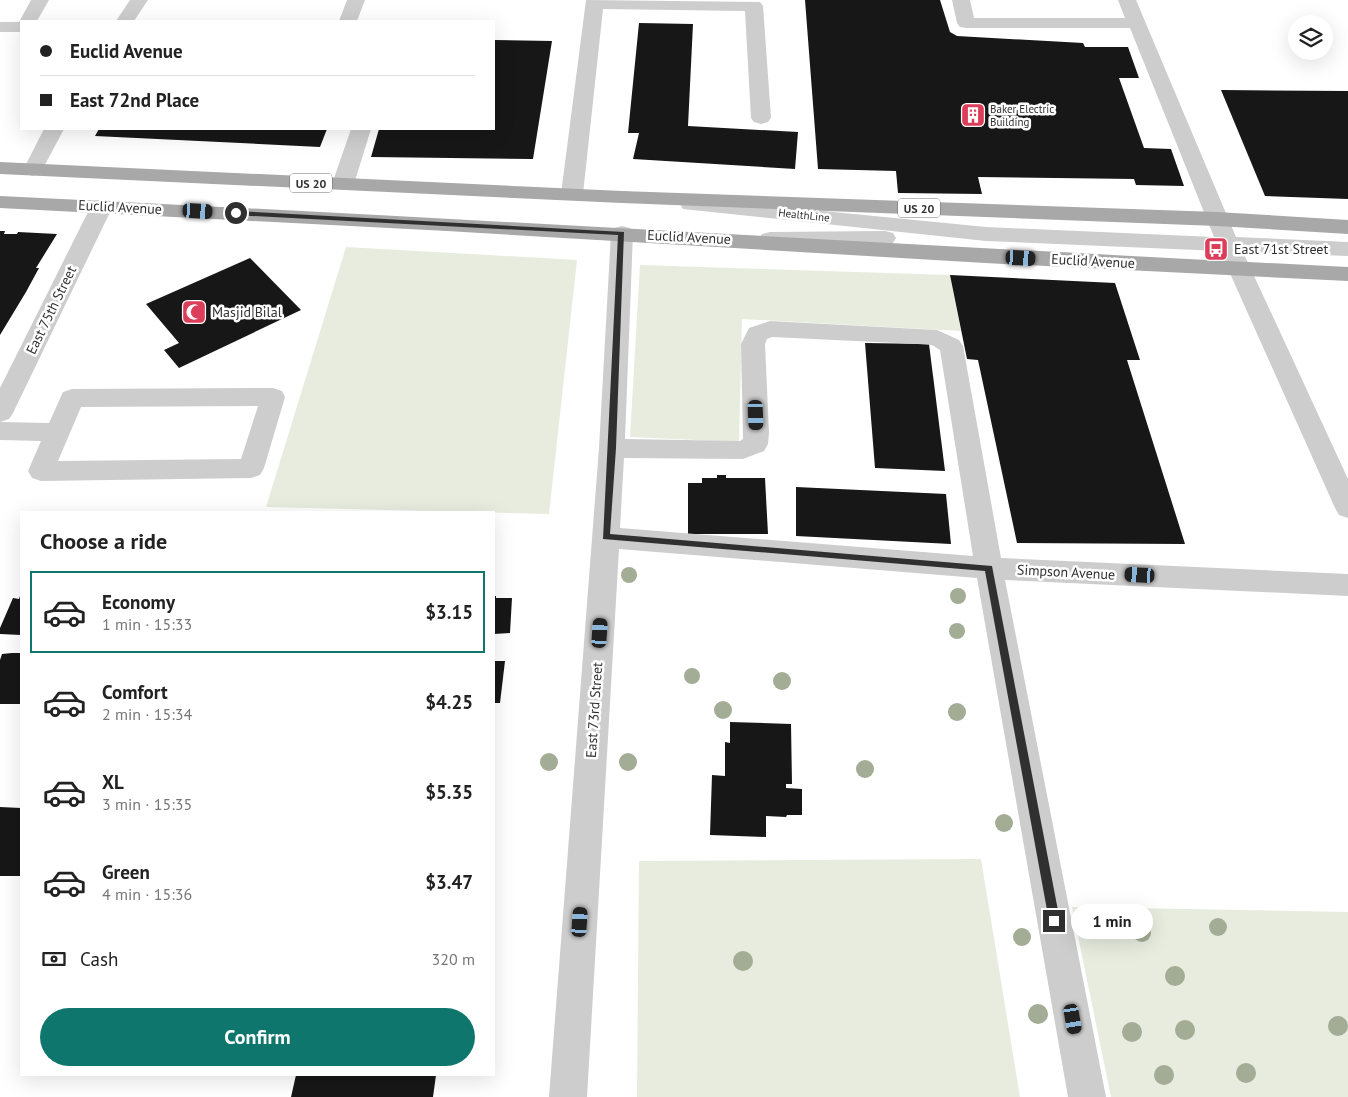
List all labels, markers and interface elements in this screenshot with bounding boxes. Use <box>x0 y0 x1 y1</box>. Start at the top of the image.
map controls <box>1288 15 1333 60</box>
button: layers <box>1288 15 1333 60</box>
text: Euclid Avenue <box>70 39 183 63</box>
text: East 72nd Place <box>70 88 199 112</box>
building icon: Baker Electric Building <box>960 102 986 128</box>
place label: Baker Electric Building <box>990 102 1054 129</box>
road number: US 20 <box>290 174 332 192</box>
street label: Euclid Avenue <box>78 196 162 218</box>
road number: US 20 <box>898 198 940 218</box>
route start <box>225 202 247 224</box>
car <box>182 203 213 219</box>
street label: HealthLine <box>778 205 831 225</box>
street label: Euclid Avenue <box>647 226 731 248</box>
bus stop icon: East 71st Street <box>1203 236 1229 262</box>
place label: East 71st Street <box>1234 240 1328 258</box>
car <box>1005 250 1036 266</box>
street label: Euclid Avenue <box>1051 250 1135 272</box>
street label: East 75th Street <box>22 263 80 357</box>
mosque icon: Masjid Bilal <box>181 299 207 325</box>
place label: Masjid Bilal <box>212 303 282 321</box>
car <box>747 400 764 430</box>
text: Choose a ride <box>40 527 167 555</box>
street label: Simpson Avenue <box>1016 560 1116 584</box>
car <box>1124 567 1155 583</box>
icon: car <box>42 590 87 635</box>
text: Economy <box>102 590 175 614</box>
text: $3.15 <box>425 600 473 624</box>
text: 1 min · 15:33 <box>102 614 192 634</box>
car <box>591 618 608 648</box>
street label: East 73rd Street <box>582 661 606 758</box>
icon: car <box>42 680 87 725</box>
text: Comfort <box>102 680 168 704</box>
text: $4.25 <box>425 690 473 714</box>
text: 2 min · 15:34 <box>102 704 192 724</box>
icon: car <box>42 770 87 815</box>
text: XL <box>102 770 124 794</box>
text: $5.35 <box>425 780 473 804</box>
text: 3 min · 15:35 <box>102 794 192 814</box>
icon: car <box>42 860 87 905</box>
text: Green <box>102 860 150 884</box>
text: $3.47 <box>425 870 473 894</box>
text: 4 min · 15:36 <box>102 884 192 904</box>
callout: 1 min <box>1072 904 1154 938</box>
car <box>571 907 588 937</box>
route end <box>1043 910 1065 932</box>
text: 1 min <box>1092 911 1132 931</box>
icon: cash <box>40 945 68 973</box>
text: Cash <box>80 947 118 971</box>
text: 320 m <box>432 949 475 969</box>
car <box>1063 1003 1082 1035</box>
button: Confirm <box>40 1008 475 1066</box>

